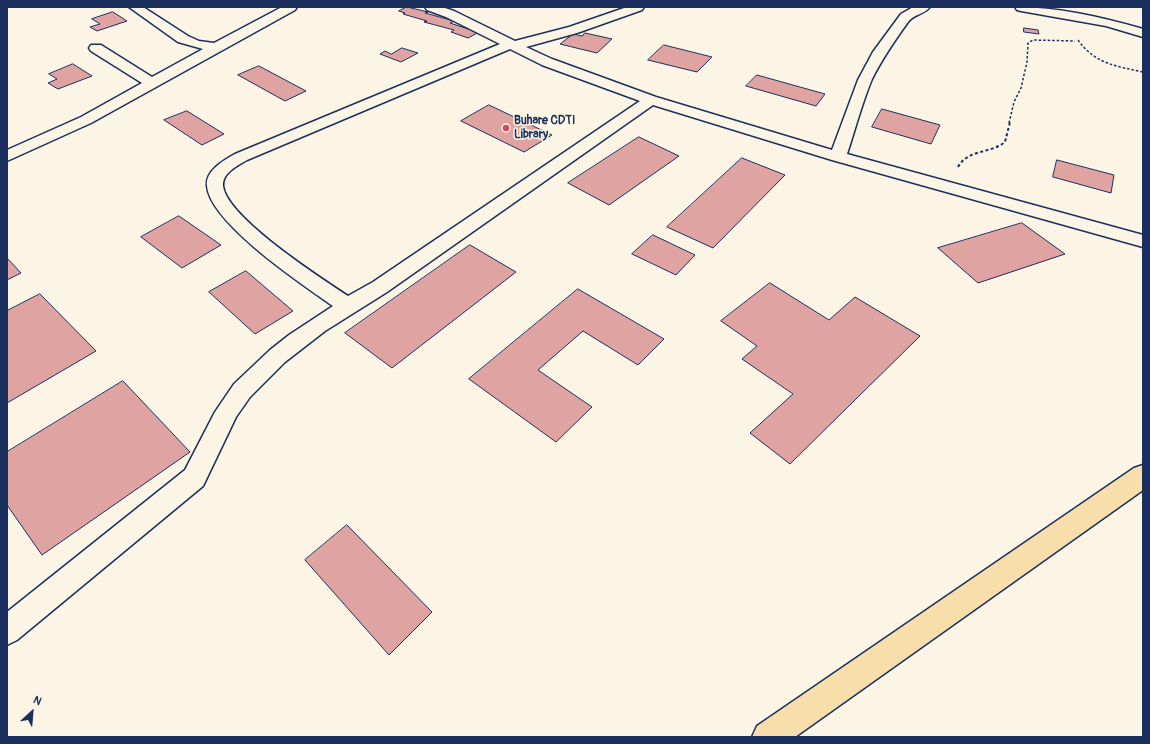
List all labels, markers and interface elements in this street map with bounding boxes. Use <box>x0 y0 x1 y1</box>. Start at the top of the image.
place label: Buhare CDTI Library <box>514 114 575 142</box>
marker: Buhare CDTI Library <box>501 123 511 133</box>
north arrow <box>12 692 52 732</box>
text: N <box>31 693 44 708</box>

